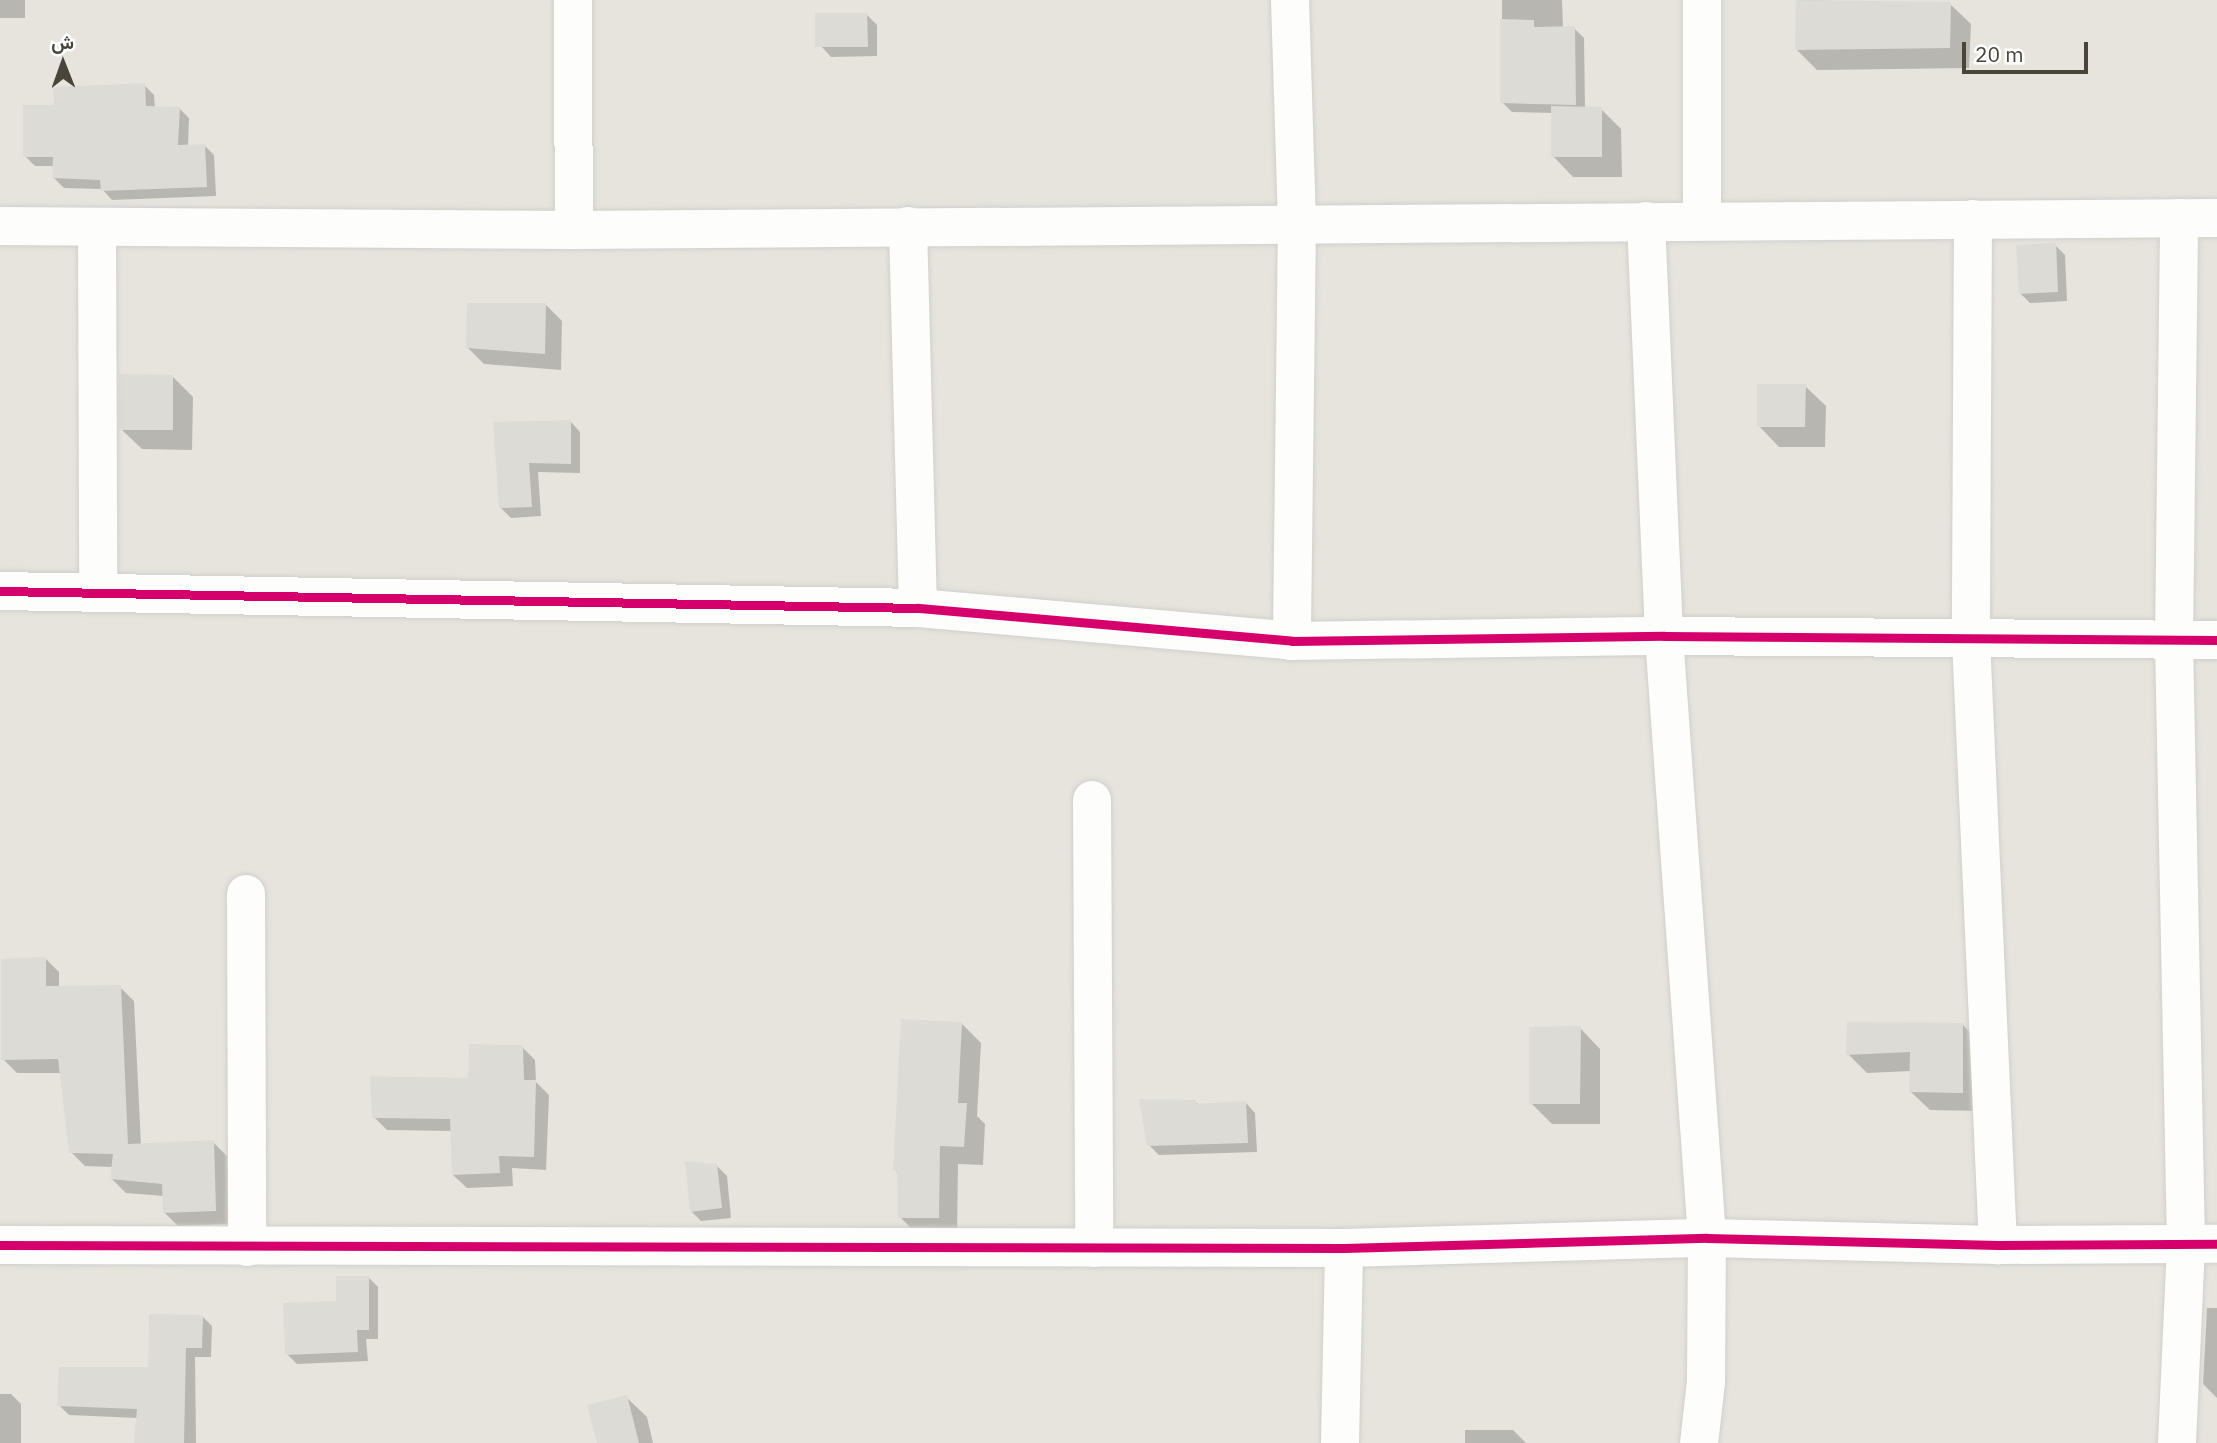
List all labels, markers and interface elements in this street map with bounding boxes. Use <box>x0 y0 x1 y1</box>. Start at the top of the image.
north arrow <box>28 28 98 98</box>
scale bar <box>1965 28 2091 72</box>
text: ش <box>51 30 74 54</box>
text: 20 m <box>1975 40 2024 68</box>

